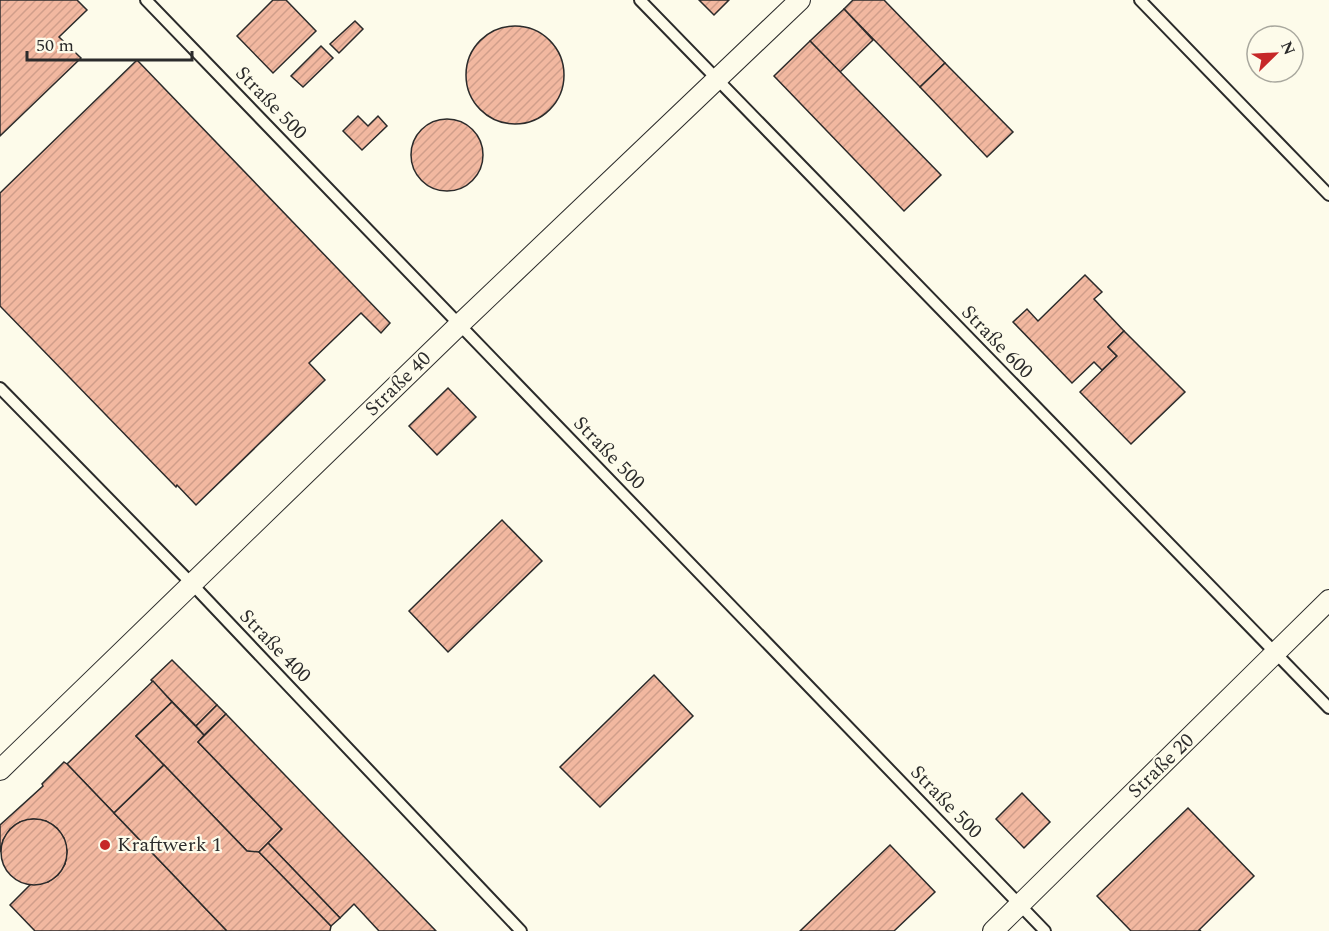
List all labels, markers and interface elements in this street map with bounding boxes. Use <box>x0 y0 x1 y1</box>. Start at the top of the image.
scale bar <box>27 24 192 62</box>
north arrow <box>1245 24 1305 84</box>
text: 50 m <box>36 32 74 59</box>
text: N <box>1274 37 1301 59</box>
street label: Straße 500 <box>228 59 314 147</box>
street label: Straße 600 <box>954 298 1040 386</box>
street label: Straße 40 <box>358 344 438 424</box>
street label: Straße 500 <box>566 409 652 497</box>
street label: Straße 400 <box>232 602 318 690</box>
street label: Straße 20 <box>1121 726 1201 806</box>
street label: Straße 500 <box>903 758 989 846</box>
place label: Kraftwerk 1 <box>117 830 222 860</box>
marker: Kraftwerk 1 <box>98 838 112 852</box>

